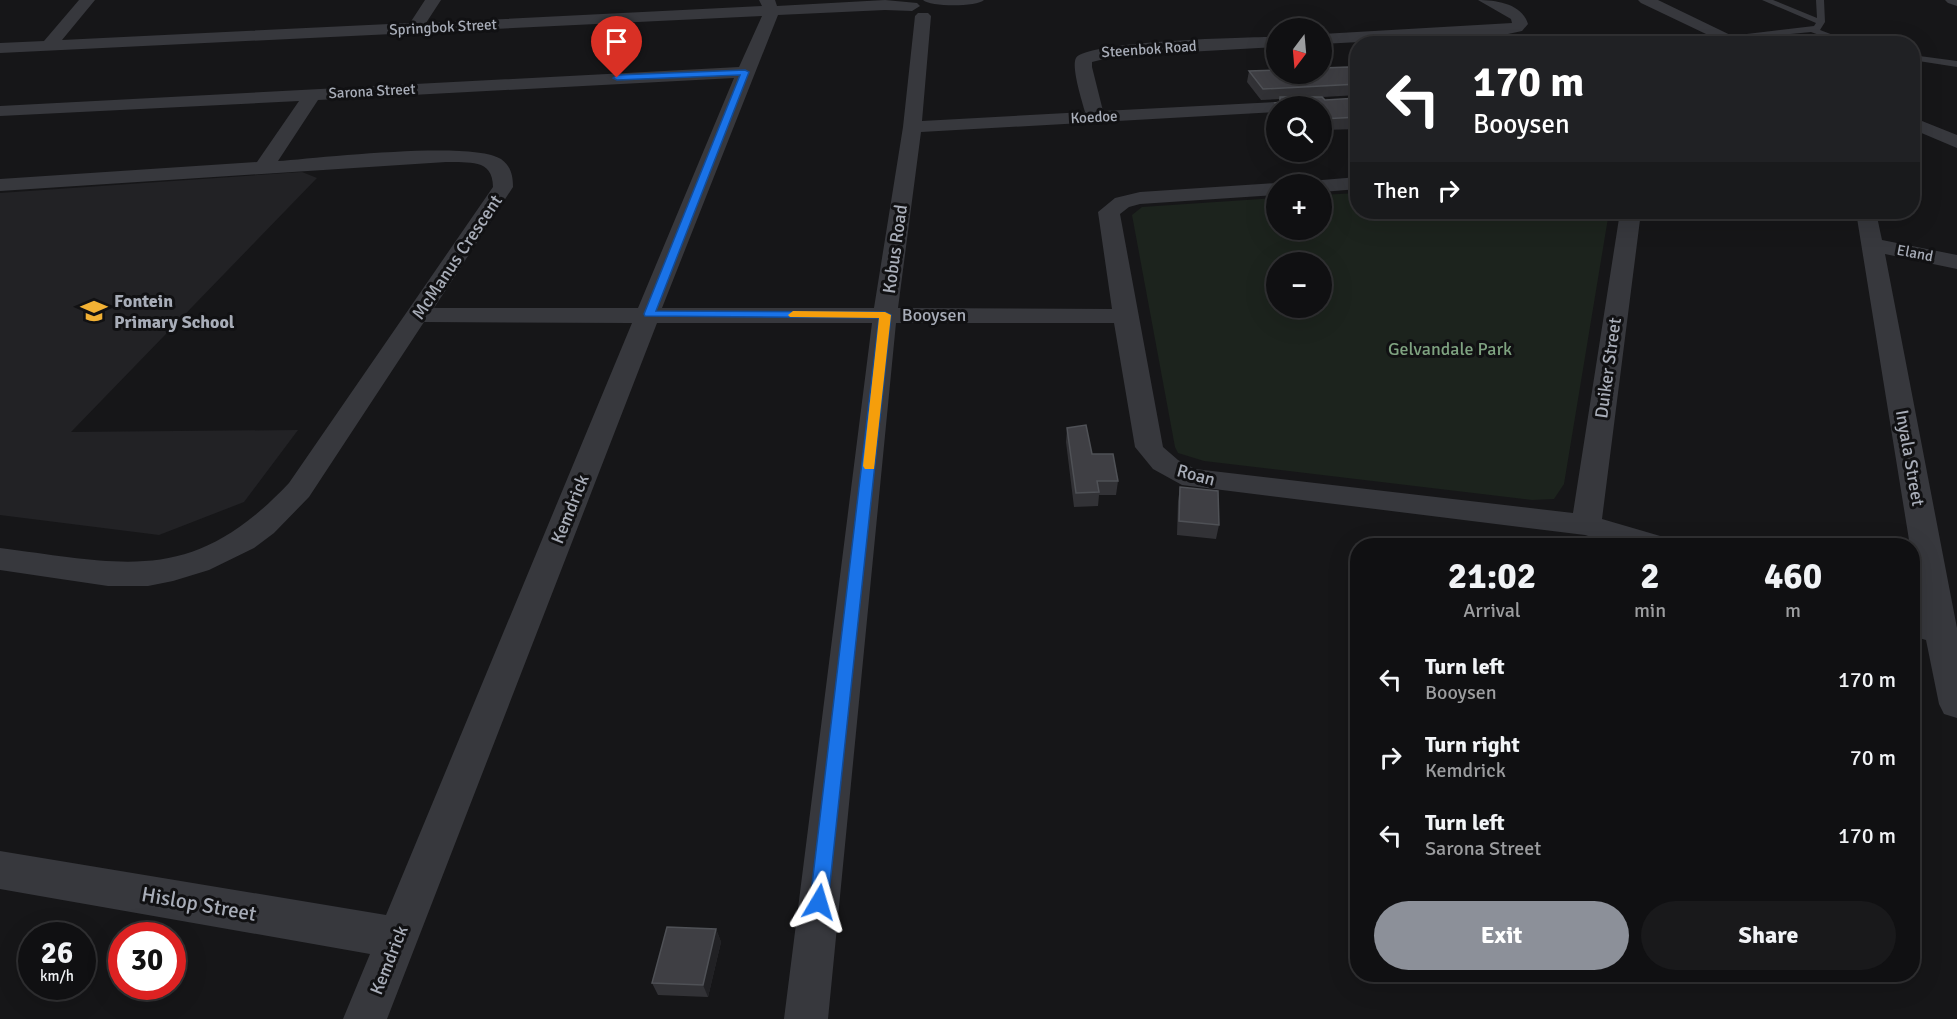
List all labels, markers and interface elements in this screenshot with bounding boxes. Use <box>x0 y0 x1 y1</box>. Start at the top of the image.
street label: Springbok Street <box>389 15 497 39</box>
pin <box>591 16 642 78</box>
north arrow <box>1266 18 1332 84</box>
map controls <box>1266 18 1332 318</box>
icon: arrive <box>600 25 633 58</box>
street label: Steenbok Road <box>1101 37 1197 61</box>
text: 170 m <box>1473 57 1584 108</box>
icon: left <box>1374 60 1452 138</box>
street label: Sarona Street <box>328 80 416 102</box>
button: search <box>1266 96 1332 162</box>
street label: Koedoe <box>1070 107 1118 127</box>
text: Booysen <box>1473 108 1570 141</box>
button: + <box>1266 174 1332 240</box>
icon: right <box>1432 174 1465 207</box>
text: Then <box>1374 177 1420 204</box>
street label: McManus Crescent <box>407 190 507 324</box>
street label: Kobus Road <box>878 203 912 295</box>
street label: Eland <box>1895 241 1935 265</box>
button: − <box>1266 252 1332 318</box>
place label: Fontein Primary School <box>114 290 235 333</box>
school or university icon: Fontein Primary School <box>79 296 109 326</box>
street label: Booysen <box>902 304 966 326</box>
street label: Duiker Street <box>1590 316 1626 420</box>
park label: Gelvandale Park <box>1388 338 1512 360</box>
street label: Inyala Street <box>1891 408 1929 508</box>
street label: Roan <box>1174 459 1218 491</box>
street label: Kemdrick <box>546 471 594 547</box>
text: 21:02 <box>1448 554 1536 599</box>
text: 2 <box>1640 554 1660 599</box>
text: 460 <box>1764 554 1822 599</box>
text: Arrival <box>1463 598 1521 623</box>
text: min <box>1634 598 1666 623</box>
text: m <box>1785 598 1801 623</box>
text: Turn left <box>1425 653 1505 680</box>
icon: left <box>1374 663 1407 696</box>
text: 170 m <box>1838 666 1896 693</box>
text: Booysen <box>1425 680 1497 705</box>
text: Turn right <box>1425 731 1520 758</box>
icon: right <box>1374 741 1407 774</box>
text: 70 m <box>1850 744 1896 771</box>
text: Kemdrick <box>1425 758 1506 783</box>
text: Turn left <box>1425 809 1505 836</box>
icon: left <box>1374 819 1407 852</box>
text: 170 m <box>1838 822 1896 849</box>
text: Sarona Street <box>1425 836 1541 861</box>
position arrow <box>787 870 851 934</box>
street label: Hislop Street <box>139 881 259 927</box>
button: Exit <box>1374 901 1629 970</box>
button: Share <box>1641 901 1896 970</box>
speed limit sign: 30 <box>108 922 186 1000</box>
street label: Kemdrick <box>365 922 413 998</box>
text: 26 <box>41 935 73 972</box>
text: km/h <box>40 967 74 985</box>

